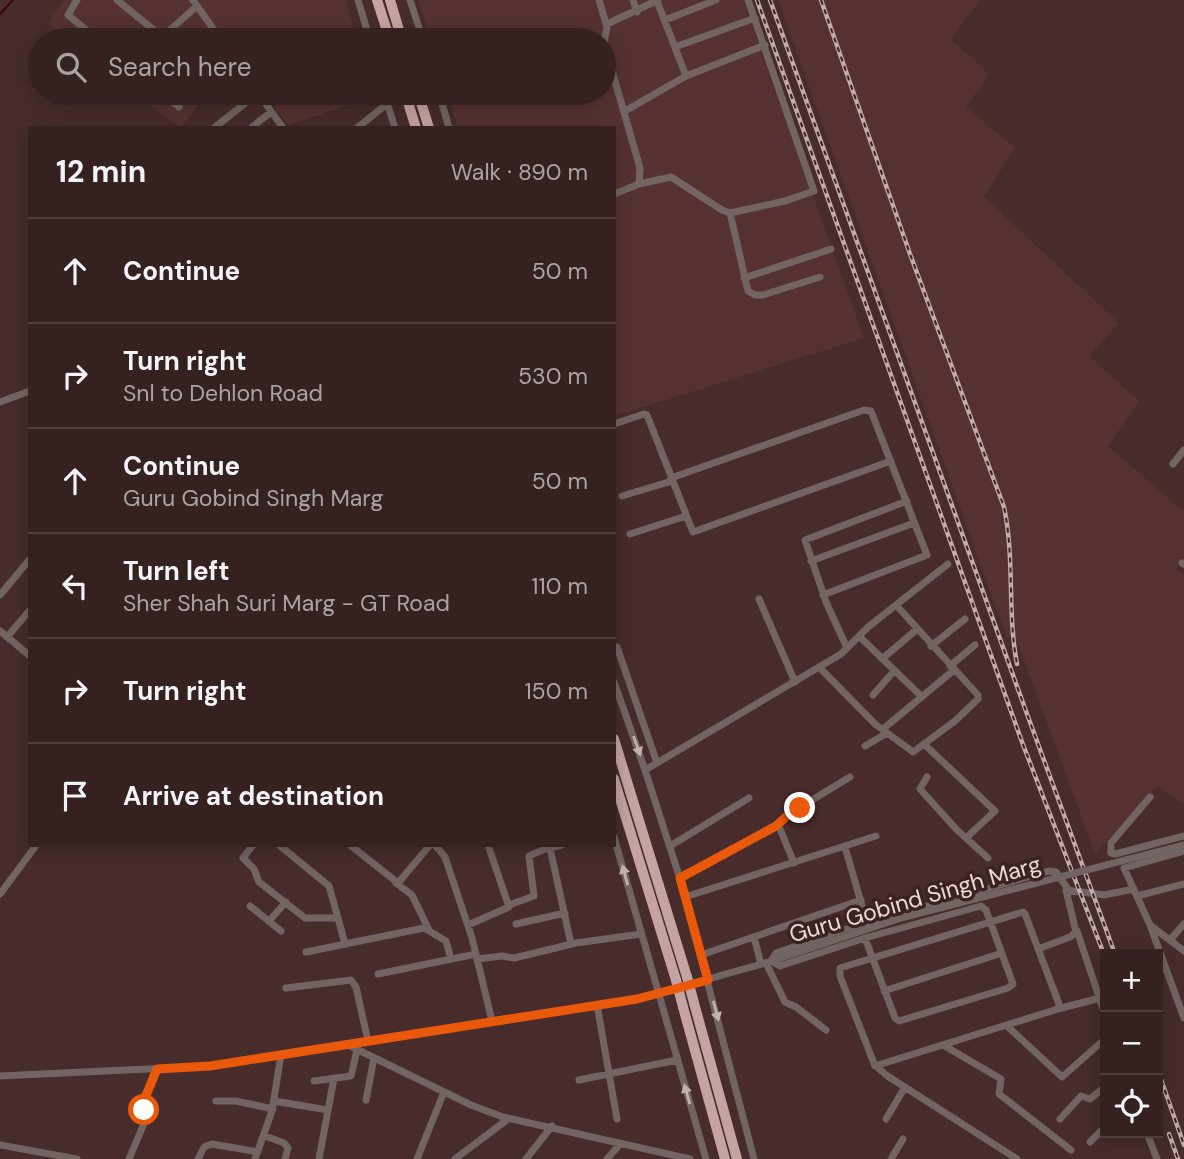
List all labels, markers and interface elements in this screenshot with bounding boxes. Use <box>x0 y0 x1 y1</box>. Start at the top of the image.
search box <box>28 28 616 105</box>
icon: search <box>52 48 90 86</box>
text: Search here <box>108 50 251 84</box>
text: 12 min <box>56 152 146 191</box>
text: Walk · 890 m <box>451 157 588 187</box>
icon: ahead <box>56 252 94 290</box>
text: Continue <box>123 254 240 288</box>
text: 50 m <box>532 256 588 286</box>
text: Turn right <box>123 344 247 378</box>
icon: right <box>56 357 94 395</box>
text: 530 m <box>518 361 588 391</box>
text: Snl to Dehlon Road <box>123 378 323 408</box>
text: Continue <box>123 449 240 483</box>
icon: ahead <box>56 462 94 500</box>
text: 50 m <box>532 466 588 496</box>
text: Guru Gobind Singh Marg <box>123 483 383 513</box>
text: Turn left <box>123 554 230 588</box>
icon: left <box>56 567 94 605</box>
text: 110 m <box>531 571 588 601</box>
text: Sher Shah Suri Marg - GT Road <box>123 588 450 618</box>
icon: right <box>56 672 94 710</box>
text: Turn right <box>123 674 247 708</box>
text: 150 m <box>524 676 588 706</box>
one-way arrow <box>632 736 643 757</box>
icon: arrive <box>56 777 94 815</box>
text: Arrive at destination <box>123 779 384 813</box>
route end <box>784 792 815 823</box>
street label: Guru Gobind Singh Marg <box>786 849 1044 949</box>
one-way arrow <box>619 864 629 885</box>
map controls <box>1100 949 1163 1138</box>
button: + <box>1100 949 1163 1012</box>
one-way arrow <box>711 1001 722 1023</box>
button: − <box>1100 1012 1163 1075</box>
button: locate <box>1100 1075 1163 1138</box>
one-way arrow <box>681 1083 691 1104</box>
route start <box>128 1094 159 1125</box>

